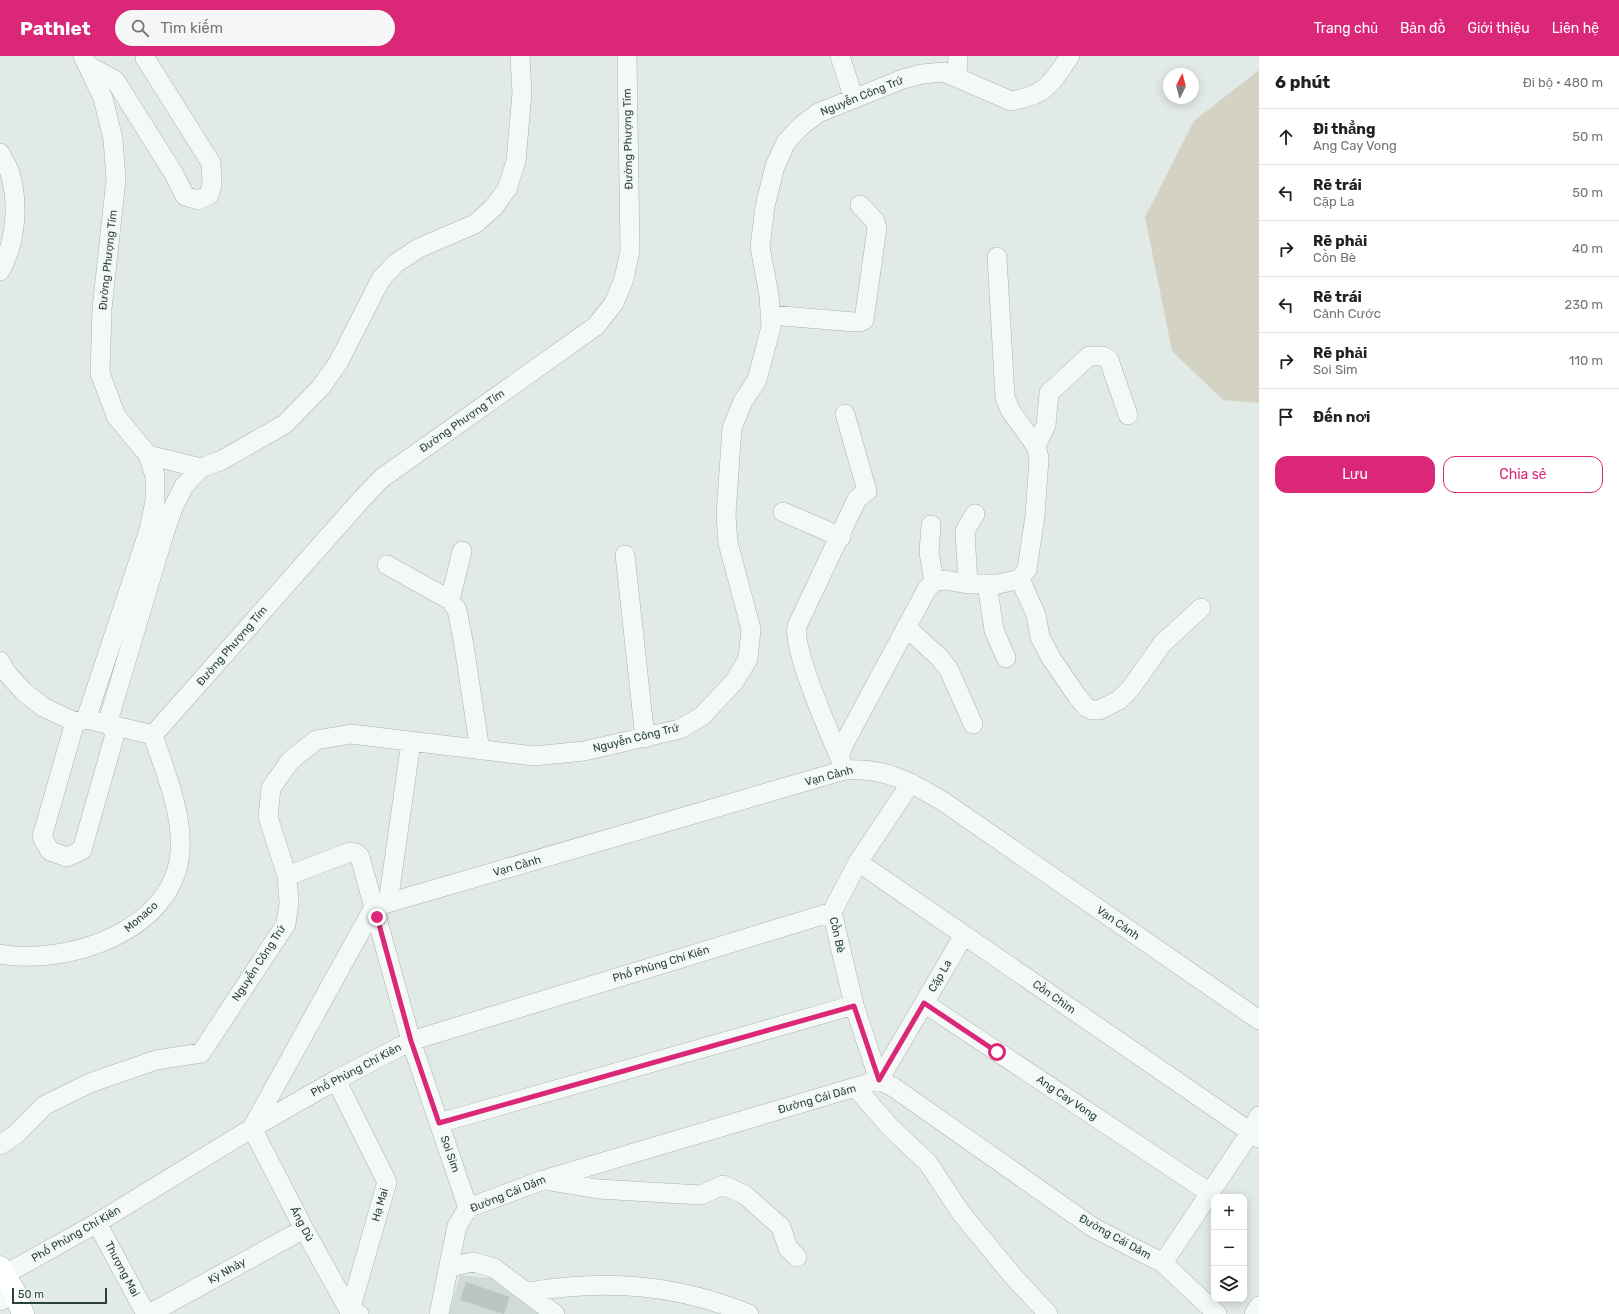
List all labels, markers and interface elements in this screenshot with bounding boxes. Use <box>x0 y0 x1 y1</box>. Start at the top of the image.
search box <box>115 10 395 46</box>
text: Pathlet <box>20 17 91 40</box>
icon: search <box>129 17 151 39</box>
text: Tìm kiếm <box>161 19 223 37</box>
text: Trang chủ <box>1314 20 1378 37</box>
text: Bản đồ <box>1400 20 1445 37</box>
text: Giới thiệu <box>1467 20 1530 37</box>
text: Liên hệ <box>1552 20 1599 37</box>
north arrow <box>1163 68 1199 104</box>
text: 6 phút <box>1275 72 1330 92</box>
street label: Nguyễn Công Trứ <box>818 73 906 119</box>
text: Đi bộ · 480 m <box>1523 75 1603 90</box>
street label: Đường Phượng Tím <box>621 88 635 190</box>
text: Đi thẳng <box>1313 120 1375 138</box>
icon: ahead <box>1275 126 1297 148</box>
text: 50 m <box>1572 129 1603 144</box>
text: Ang Cay Vong <box>1313 138 1397 153</box>
text: Rẽ trái <box>1313 176 1362 194</box>
icon: left <box>1275 182 1297 204</box>
text: 50 m <box>1572 185 1603 200</box>
text: Cặp La <box>1313 194 1354 209</box>
street label: Đường Phượng Tím <box>96 209 120 311</box>
text: Rẽ phải <box>1313 232 1367 250</box>
icon: right <box>1275 238 1297 260</box>
text: 40 m <box>1572 241 1603 256</box>
text: Cồn Bè <box>1313 250 1356 265</box>
text: Rẽ trái <box>1313 288 1362 306</box>
icon: left <box>1275 294 1297 316</box>
text: 230 m <box>1565 297 1603 312</box>
text: Cảnh Cước <box>1313 306 1381 321</box>
text: Rẽ phải <box>1313 344 1367 362</box>
icon: right <box>1275 350 1297 372</box>
text: 110 m <box>1569 353 1603 368</box>
text: Soi Sim <box>1313 362 1358 377</box>
street label: Đường Phượng Tím <box>417 387 507 455</box>
icon: arrive <box>1275 406 1297 428</box>
text: Đến nơi <box>1313 408 1370 426</box>
button: Lưu <box>1275 456 1435 493</box>
button: Chia sẻ <box>1443 456 1603 493</box>
street label: Đường Phượng Tím <box>194 603 270 688</box>
street label: Nguyễn Công Trứ <box>591 721 681 755</box>
street label: Vạn Cảnh <box>803 763 855 789</box>
street label: Vạn Cảnh <box>491 853 543 879</box>
street label: Monaco <box>122 899 160 935</box>
street label: Vạn Cảnh <box>1094 903 1142 943</box>
route end <box>368 908 386 926</box>
street label: Cồn Bè <box>827 915 849 954</box>
street label: Nguyễn Công Trứ <box>229 922 289 1004</box>
street label: Phố Phùng Chí Kiên <box>611 942 711 985</box>
street label: Cặp La <box>926 958 954 994</box>
street label: Cồn Chìm <box>1030 976 1079 1017</box>
street label: Phố Phùng Chí Kiên <box>308 1039 403 1099</box>
route start <box>988 1043 1006 1061</box>
street label: Ang Cay Vong <box>1034 1073 1100 1123</box>
street label: Đường Cái Dăm <box>777 1082 858 1116</box>
street label: Soi Sim <box>438 1134 462 1174</box>
street label: Đường Cái Dăm <box>468 1173 548 1215</box>
street label: Hạ Mai <box>369 1187 391 1223</box>
map controls <box>1211 1194 1247 1302</box>
button: + <box>1211 1194 1247 1230</box>
street label: Phố Phùng Chí Kiên <box>29 1202 123 1265</box>
street label: Áng Dù <box>287 1204 317 1244</box>
street label: Đường Cái Dăm <box>1077 1212 1153 1262</box>
button: − <box>1211 1230 1247 1266</box>
street label: Thượng Mai <box>102 1239 142 1299</box>
street label: Kỳ Nhảy <box>206 1255 248 1287</box>
button: layers <box>1211 1266 1247 1302</box>
scale bar <box>12 1286 107 1305</box>
text: 50 m <box>18 1288 44 1301</box>

